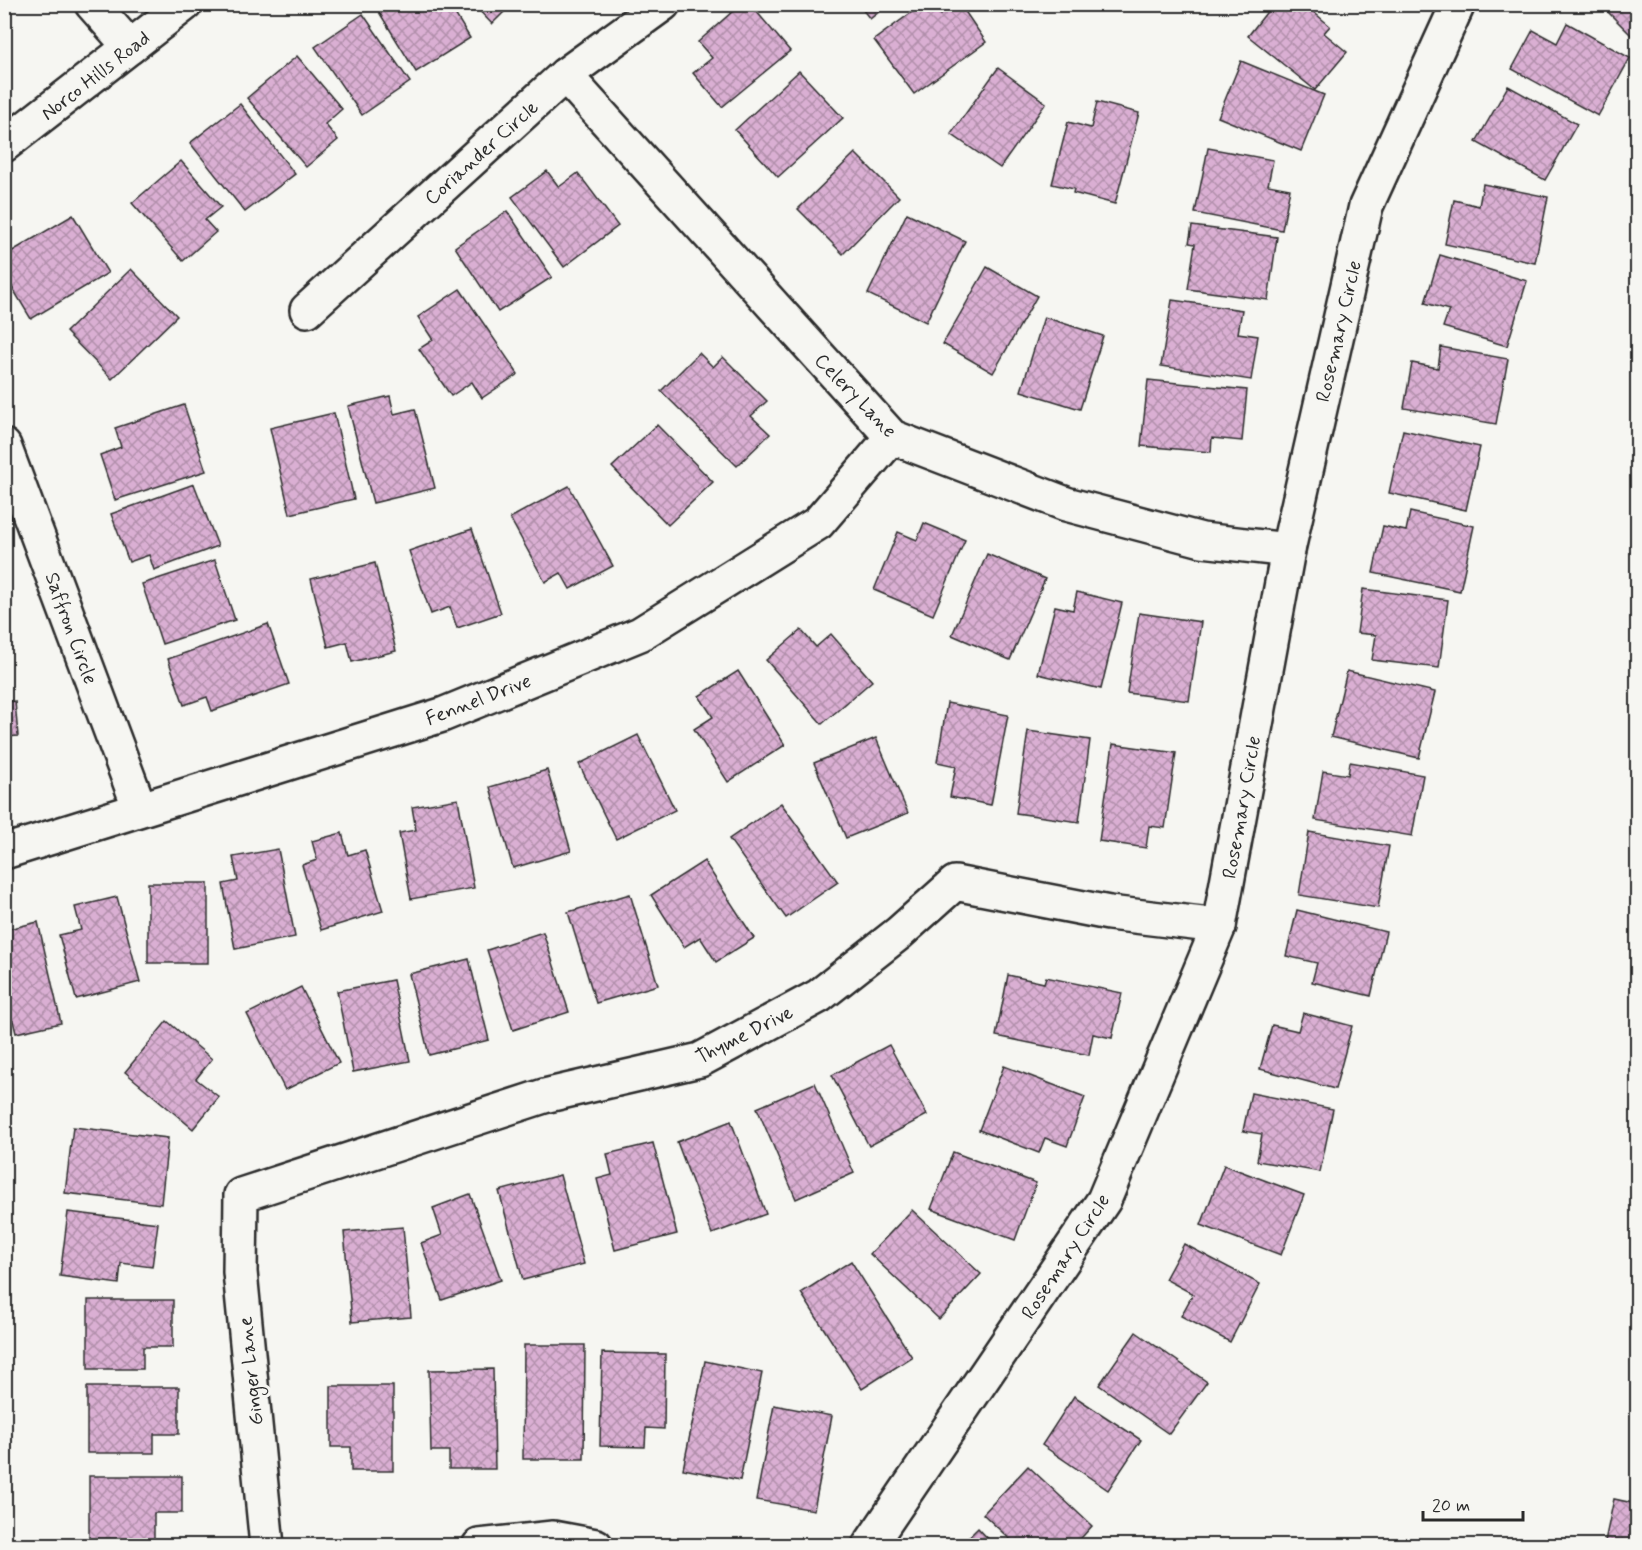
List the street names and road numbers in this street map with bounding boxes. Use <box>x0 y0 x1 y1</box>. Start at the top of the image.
street label: Norco Hills Road <box>36 25 156 127</box>
street label: Coriander Circle <box>419 95 545 212</box>
street label: Rosemary Circle <box>1310 258 1369 405</box>
street label: Celery Lane <box>808 348 902 444</box>
street label: Saffron Circle <box>38 569 103 688</box>
street label: Fennel Drive <box>422 668 535 733</box>
street label: Rosemary Circle <box>1217 734 1268 881</box>
street label: Thyme Drive <box>691 999 798 1071</box>
street label: Rosemary Circle <box>1016 1189 1117 1325</box>
street label: Ginger Lane <box>232 1315 272 1427</box>

